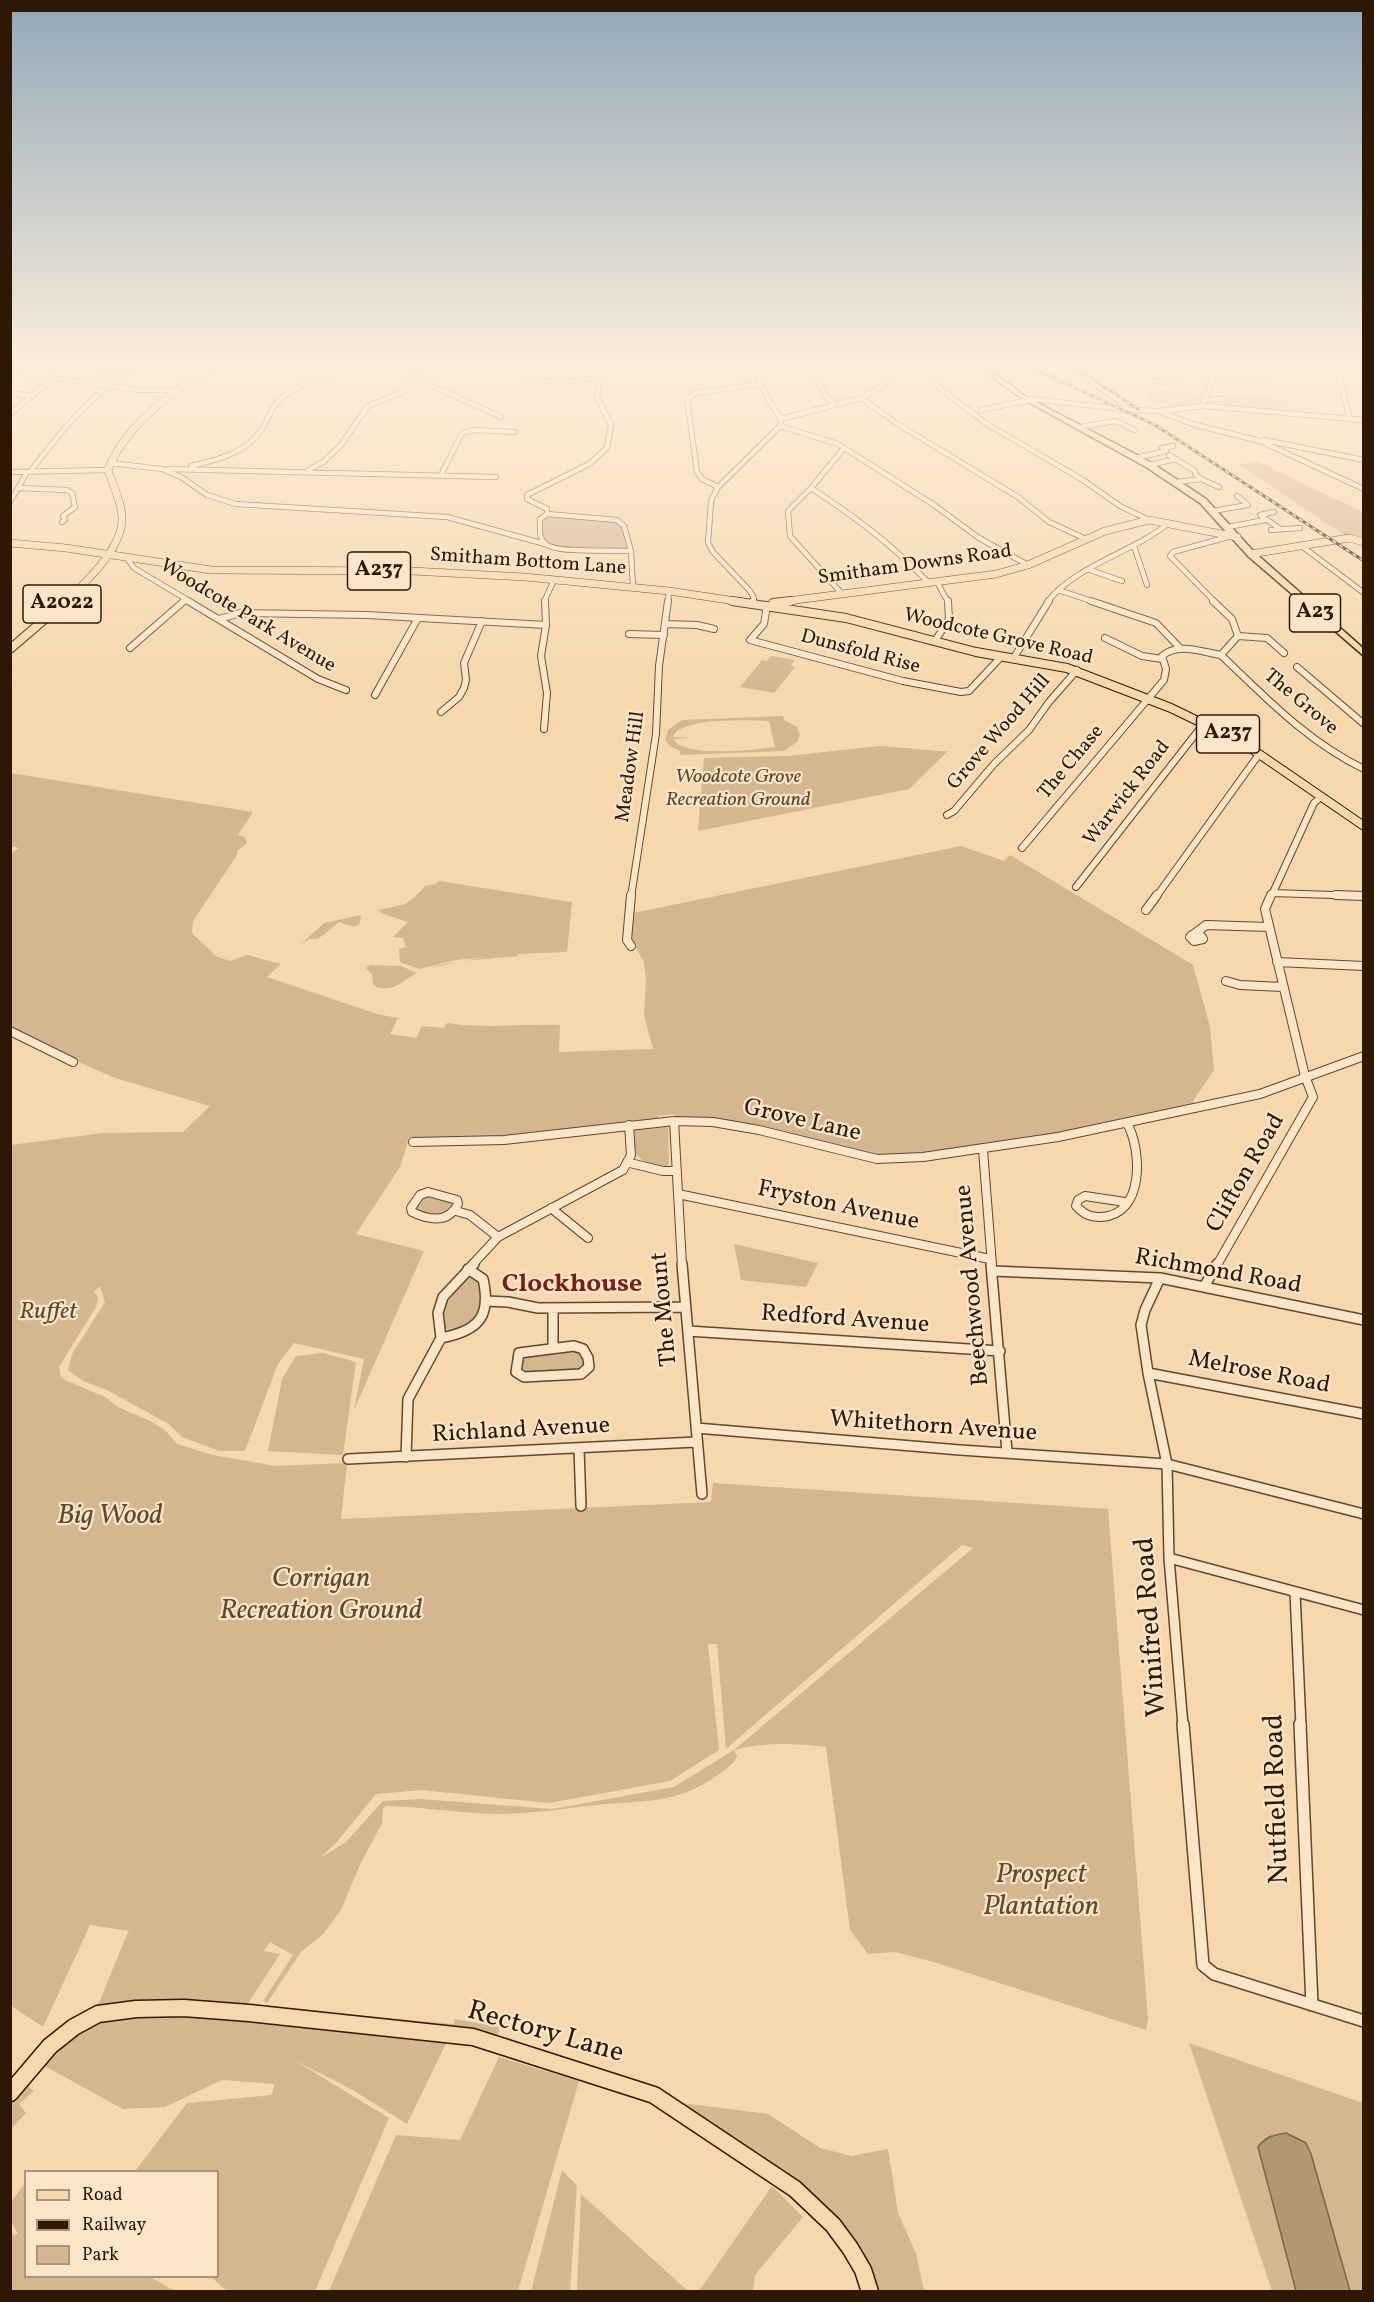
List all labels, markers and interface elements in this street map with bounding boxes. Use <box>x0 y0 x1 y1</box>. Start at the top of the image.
street label: Smitham Downs Road <box>817 541 1013 591</box>
street label: Smitham Bottom Lane <box>429 544 627 582</box>
road number: A237 <box>348 552 410 590</box>
street label: Woodcote Park Avenue <box>155 555 339 679</box>
road number: A2022 <box>23 585 101 623</box>
road number: A23 <box>1290 594 1340 632</box>
street label: Woodcote Grove Road <box>901 605 1095 671</box>
street label: Dunsfold Rise <box>798 626 922 680</box>
street label: The Grove <box>1258 665 1342 741</box>
street label: Grove Wood Hill <box>943 670 1057 796</box>
street label: Meadow Hill <box>612 710 652 824</box>
road number: A237 <box>1196 715 1260 753</box>
street label: The Chase <box>1034 721 1110 805</box>
street label: Warwick Road <box>1079 737 1177 851</box>
park label: Woodcote Grove Recreation Ground <box>665 766 811 813</box>
street label: Grove Lane <box>740 1094 864 1150</box>
street label: Clifton Road <box>1201 1109 1293 1239</box>
street label: Fryston Avenue <box>754 1176 922 1238</box>
street label: Beechwood Avenue <box>951 1183 997 1387</box>
street label: Richmond Road <box>1132 1244 1304 1302</box>
street label: The Mount <box>647 1250 685 1368</box>
district label: Clockhouse <box>502 1270 642 1302</box>
park label: Ruffet <box>19 1300 77 1328</box>
street label: Redford Avenue <box>760 1301 930 1341</box>
street label: Melrose Road <box>1186 1346 1332 1402</box>
street label: Whitethorn Avenue <box>828 1406 1038 1450</box>
street label: Richland Avenue <box>431 1413 611 1451</box>
park label: Big Wood <box>57 1501 163 1535</box>
street label: Winifred Road <box>1130 1536 1176 1718</box>
park label: Corrigan Recreation Ground <box>219 1564 423 1630</box>
street label: Nutfield Road <box>1259 1713 1299 1885</box>
park label: Prospect Plantation <box>983 1860 1099 1926</box>
street label: Rectory Lane <box>463 1996 627 2072</box>
legend <box>24 2170 219 2278</box>
text: Road <box>82 2183 123 2208</box>
text: Railway <box>82 2213 146 2238</box>
text: Park <box>82 2243 119 2268</box>

